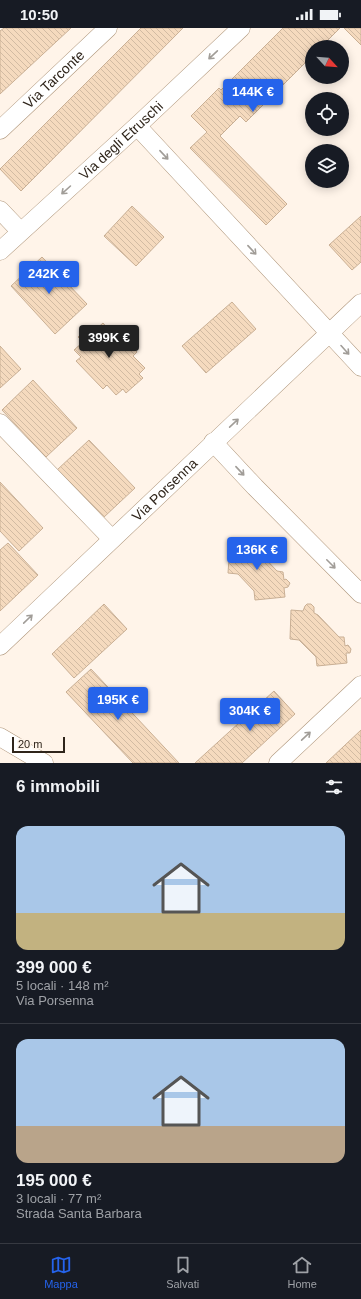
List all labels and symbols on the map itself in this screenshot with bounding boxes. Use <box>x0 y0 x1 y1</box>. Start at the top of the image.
north arrow <box>305 40 349 84</box>
street label: Via Tarconte <box>20 47 88 112</box>
one-way arrow <box>208 50 218 60</box>
pin: 144K € <box>220 79 286 113</box>
street label: Via degli Etruschi <box>76 98 166 183</box>
one-way arrow <box>159 150 168 160</box>
one-way arrow <box>61 186 71 195</box>
one-way arrow <box>248 245 257 255</box>
pin: 242K € <box>16 261 82 295</box>
pin: 399K € <box>76 325 142 359</box>
one-way arrow <box>340 345 350 355</box>
one-way arrow <box>229 418 239 428</box>
street label: Via Porsenna <box>129 455 201 524</box>
one-way arrow <box>235 466 245 476</box>
pin: 136K € <box>224 537 290 571</box>
one-way arrow <box>326 559 336 569</box>
one-way arrow <box>23 614 33 624</box>
pin: 195K € <box>85 687 151 721</box>
pin: 304K € <box>217 698 283 732</box>
one-way arrow <box>301 732 311 741</box>
scale bar <box>12 735 65 754</box>

